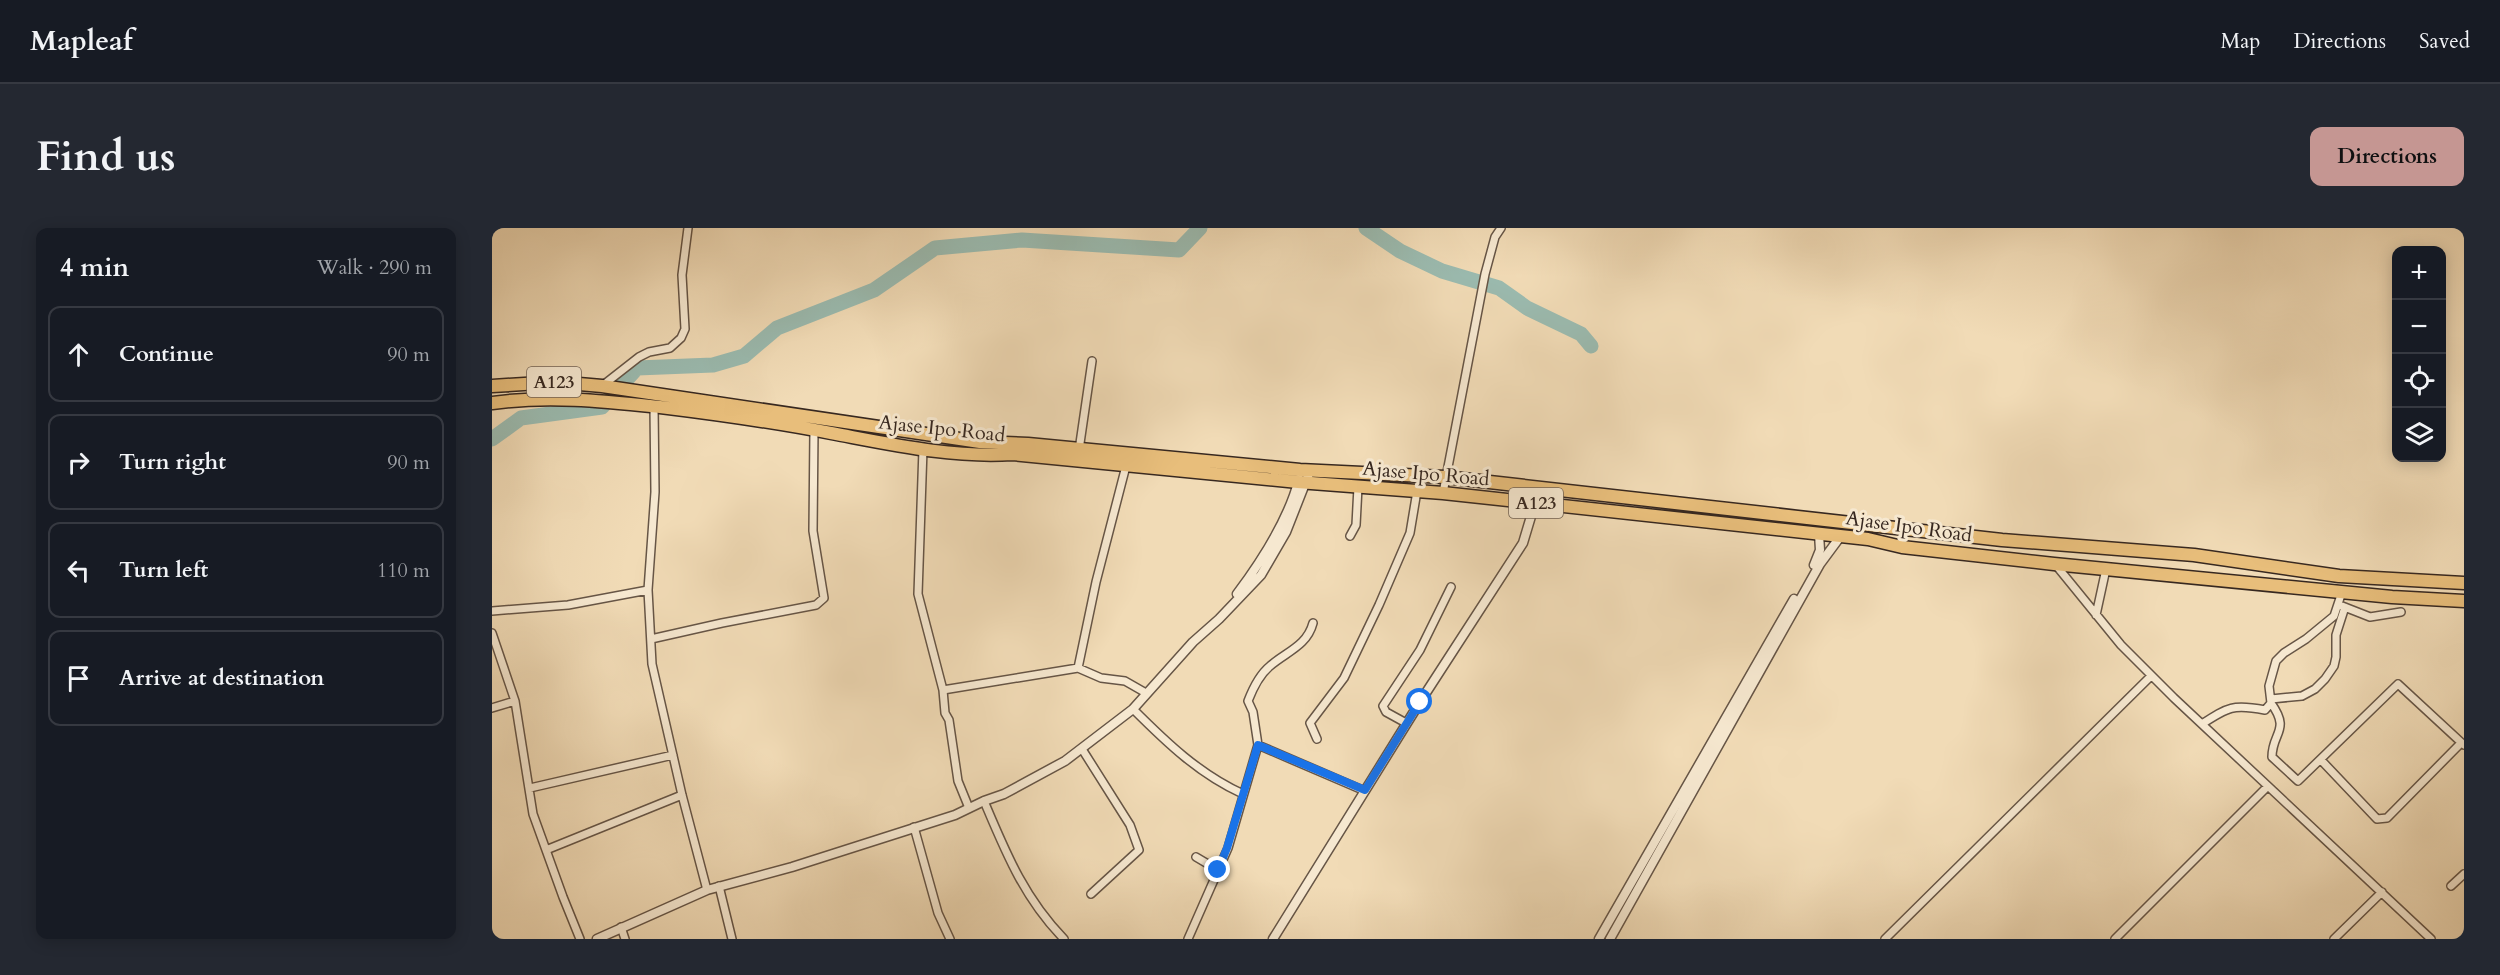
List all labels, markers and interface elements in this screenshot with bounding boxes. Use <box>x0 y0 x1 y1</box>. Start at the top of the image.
text: Mapleaf <box>30 22 133 60</box>
text: Map <box>2220 27 2260 56</box>
text: Directions <box>2293 27 2386 56</box>
text: Saved <box>2419 27 2470 56</box>
button: Directions <box>2310 127 2464 186</box>
text: Find us <box>36 128 176 185</box>
map controls <box>2392 246 2446 462</box>
button: + <box>2392 246 2446 300</box>
text: 4 min <box>60 250 129 285</box>
text: Walk · 290 m <box>317 254 432 281</box>
button: − <box>2392 300 2446 354</box>
icon: ahead <box>62 338 95 371</box>
text: Continue <box>119 339 214 369</box>
text: 90 m <box>387 341 430 368</box>
button: locate <box>2392 354 2446 408</box>
road number: A123 <box>527 367 581 397</box>
street label: Ajase Ipo Road <box>877 408 1007 449</box>
button: layers <box>2392 408 2446 462</box>
icon: right <box>62 446 95 479</box>
text: Turn right <box>119 447 226 477</box>
text: 90 m <box>387 449 430 476</box>
street label: Ajase Ipo Road <box>1361 455 1491 493</box>
road number: A123 <box>1509 488 1563 518</box>
street label: Ajase Ipo Road <box>1844 504 1974 549</box>
icon: left <box>62 554 95 587</box>
text: Turn left <box>119 555 208 585</box>
text: 110 m <box>377 557 430 584</box>
icon: arrive <box>62 662 95 695</box>
text: Arrive at destination <box>119 663 324 693</box>
route start <box>1406 688 1432 714</box>
route end <box>1204 856 1230 882</box>

